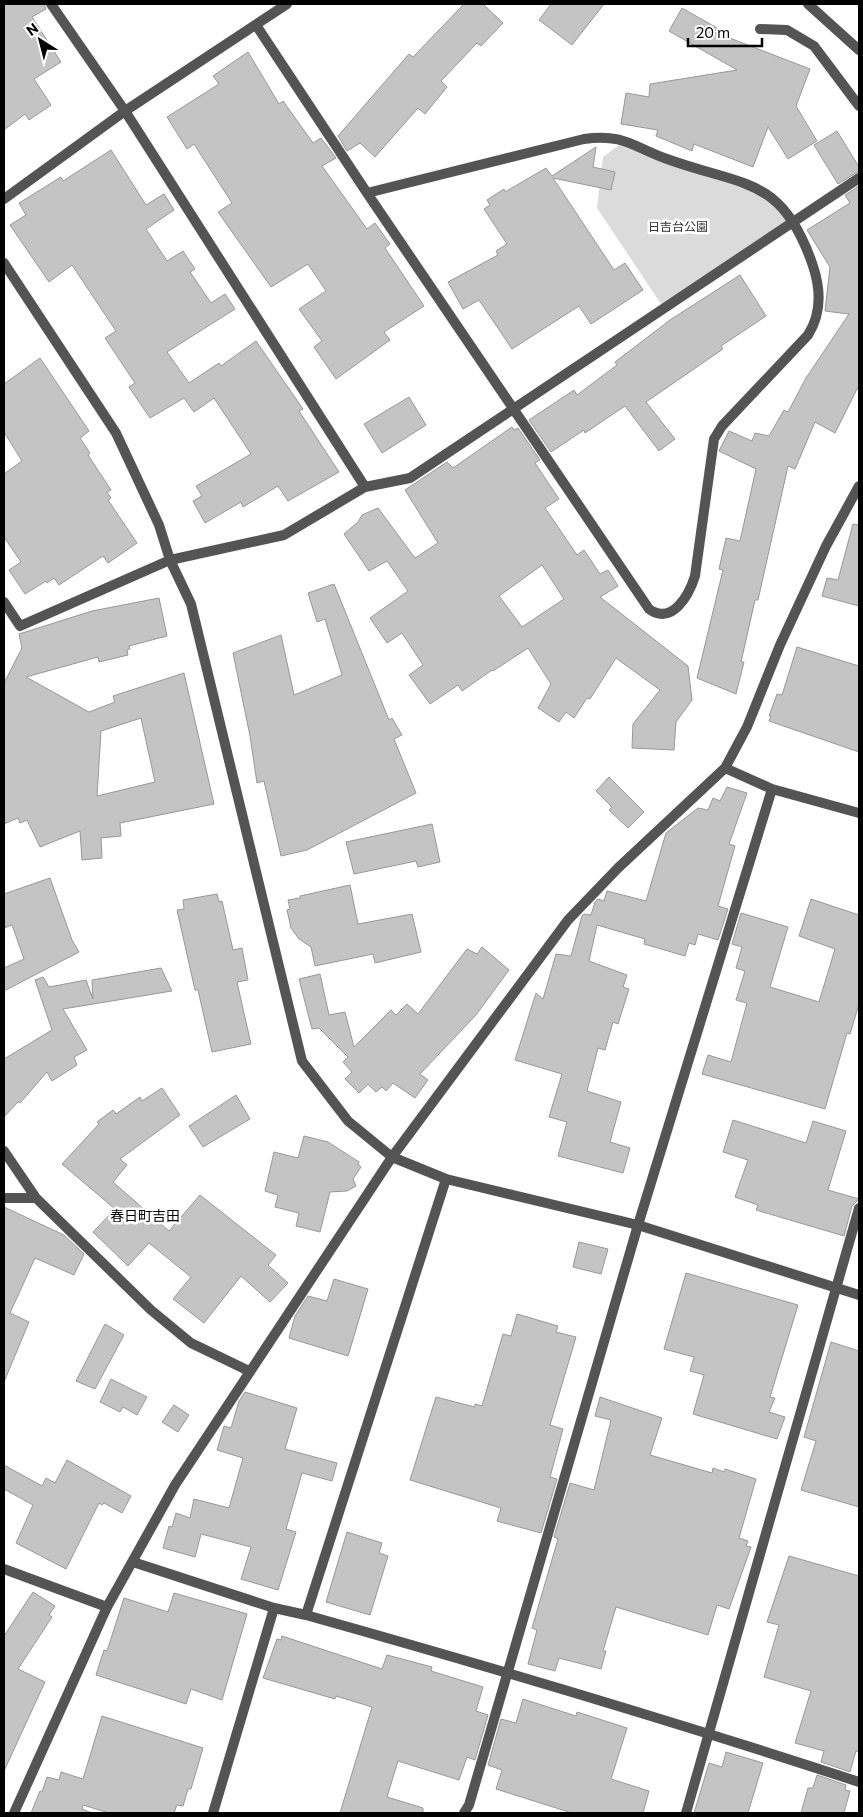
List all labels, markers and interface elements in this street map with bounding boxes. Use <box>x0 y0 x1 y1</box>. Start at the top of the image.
north arrow <box>15 15 65 65</box>
scale bar <box>688 15 762 47</box>
text: N <box>23 19 41 39</box>
text: 20 m <box>696 23 730 41</box>
park label: 日吉台公園 <box>648 219 708 233</box>
district label: 春日町吉田 <box>110 1207 180 1224</box>

